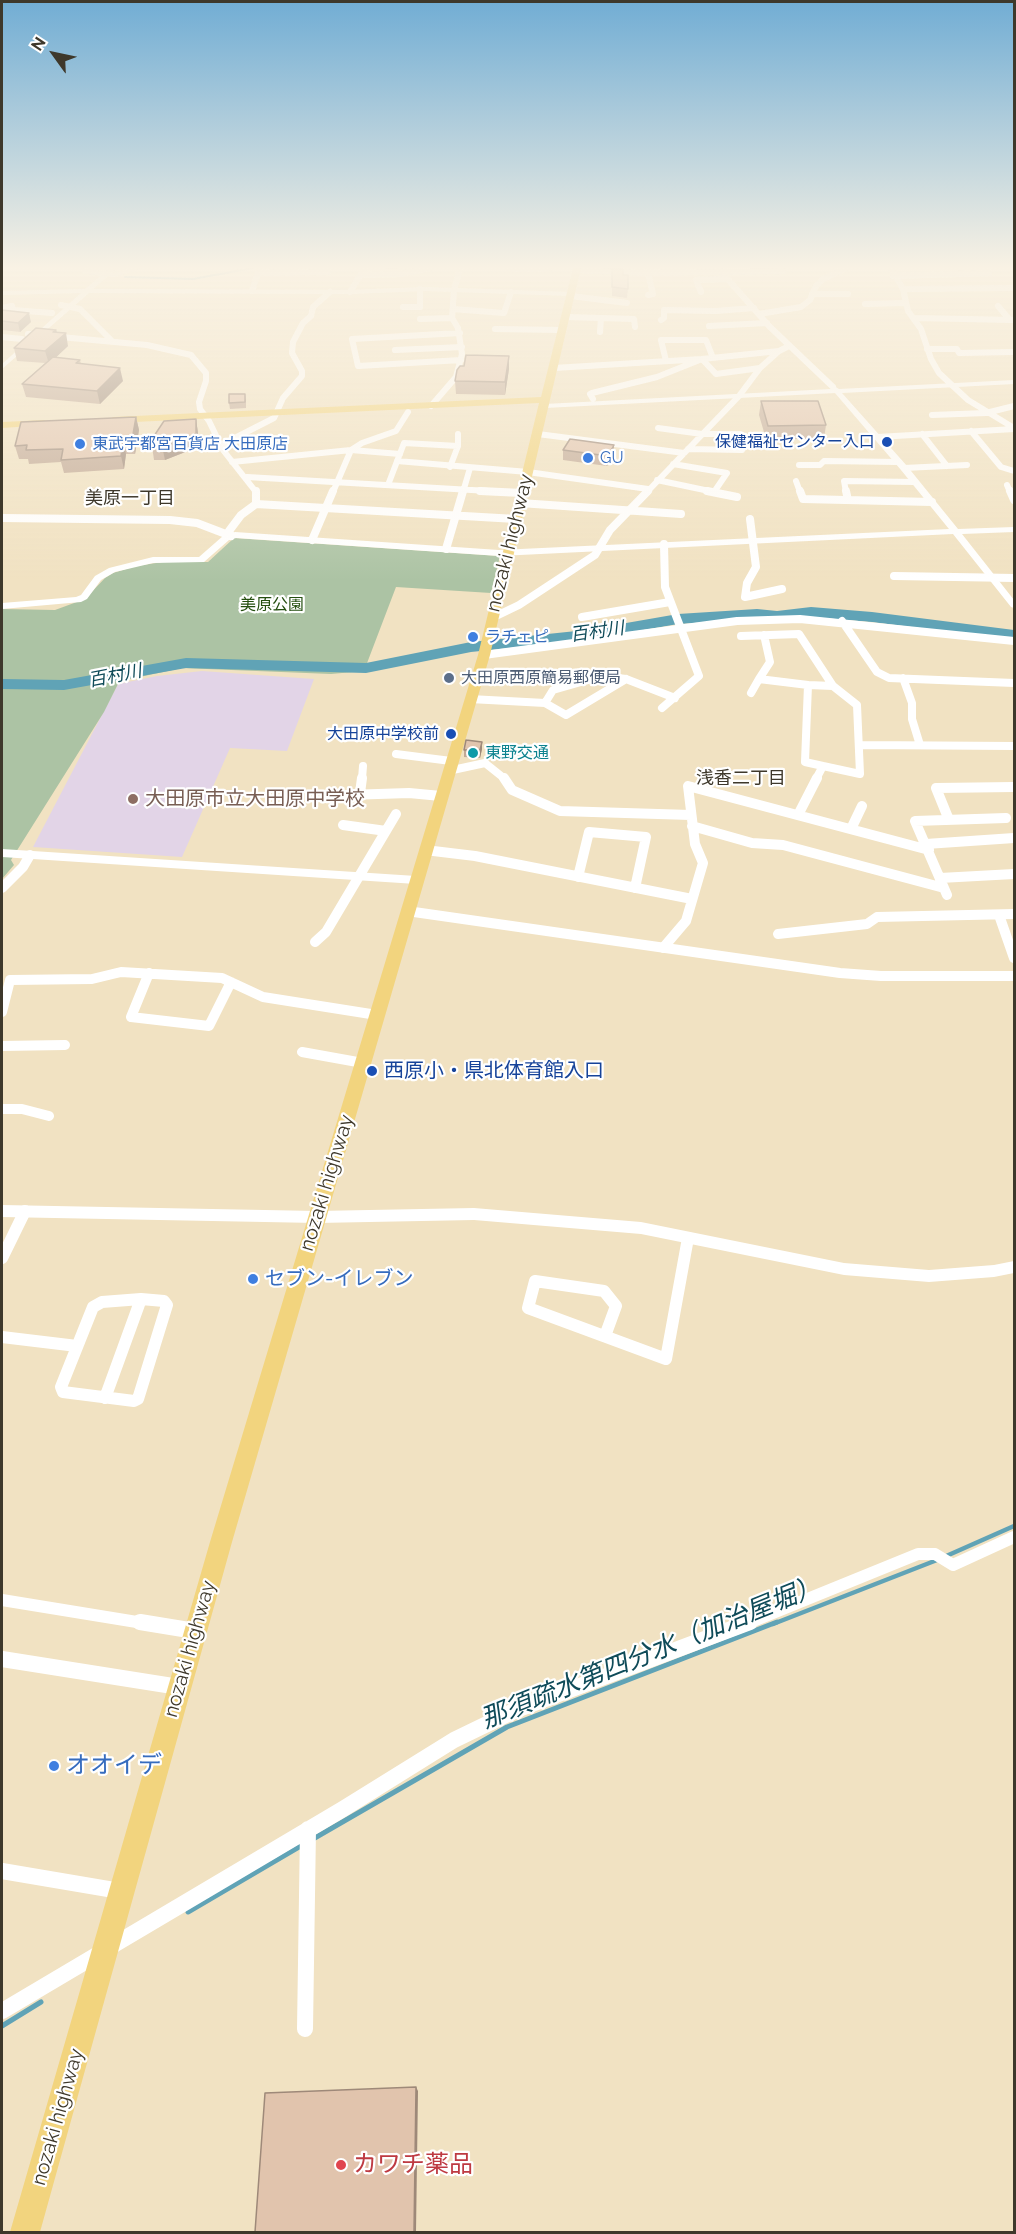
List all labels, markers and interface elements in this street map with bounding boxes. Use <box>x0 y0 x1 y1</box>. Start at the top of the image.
north arrow <box>24 24 84 84</box>
text: N <box>27 34 50 54</box>
place label: 保健福祉センター入口 <box>715 432 875 452</box>
place label: 東武宇都宮百貨店 大田原店 <box>92 434 288 454</box>
marker: 保健福祉センター入口 <box>880 435 894 449</box>
marker: 東武宇都宮百貨店 大田原店 <box>73 437 87 451</box>
place label: GU <box>600 448 624 468</box>
marker: GU <box>581 451 595 465</box>
street label: nozaki highway <box>481 472 539 614</box>
district label: 美原一丁目 <box>85 488 175 510</box>
park label: 美原公園 <box>240 595 304 615</box>
water label: 百村川 <box>569 618 625 646</box>
place label: ラチェピ <box>485 627 549 647</box>
marker: ラチェピ <box>466 630 480 644</box>
water label: 百村川 <box>86 660 144 692</box>
place label: 大田原西原簡易郵便局 <box>461 668 621 688</box>
marker: 大田原西原簡易郵便局 <box>442 671 456 685</box>
place label: 大田原中学校前 <box>327 724 439 744</box>
marker: 大田原中学校前 <box>444 727 458 741</box>
place label: 東野交通 <box>485 743 549 763</box>
marker: 東野交通 <box>466 746 480 760</box>
district label: 浅香二丁目 <box>696 768 786 790</box>
place label: 大田原市立大田原中学校 <box>145 787 365 811</box>
marker: 大田原市立大田原中学校 <box>126 792 140 806</box>
place label: 西原小・県北体育館入口 <box>384 1059 604 1083</box>
marker: 西原小・県北体育館入口 <box>365 1064 379 1078</box>
street label: nozaki highway <box>295 1112 359 1254</box>
place label: セブン-イレブン <box>265 1267 413 1291</box>
marker: セブン-イレブン <box>246 1272 260 1286</box>
water label: 那須疏水第四分水（加治屋堀） <box>476 1570 826 1736</box>
street label: nozaki highway <box>159 1578 221 1720</box>
place label: オオイデ <box>66 1752 162 1780</box>
marker: オオイデ <box>47 1759 61 1773</box>
street label: nozaki highway <box>27 2046 89 2188</box>
place label: カワチ薬品 <box>353 2151 473 2179</box>
marker: カワチ薬品 <box>334 2158 348 2172</box>

